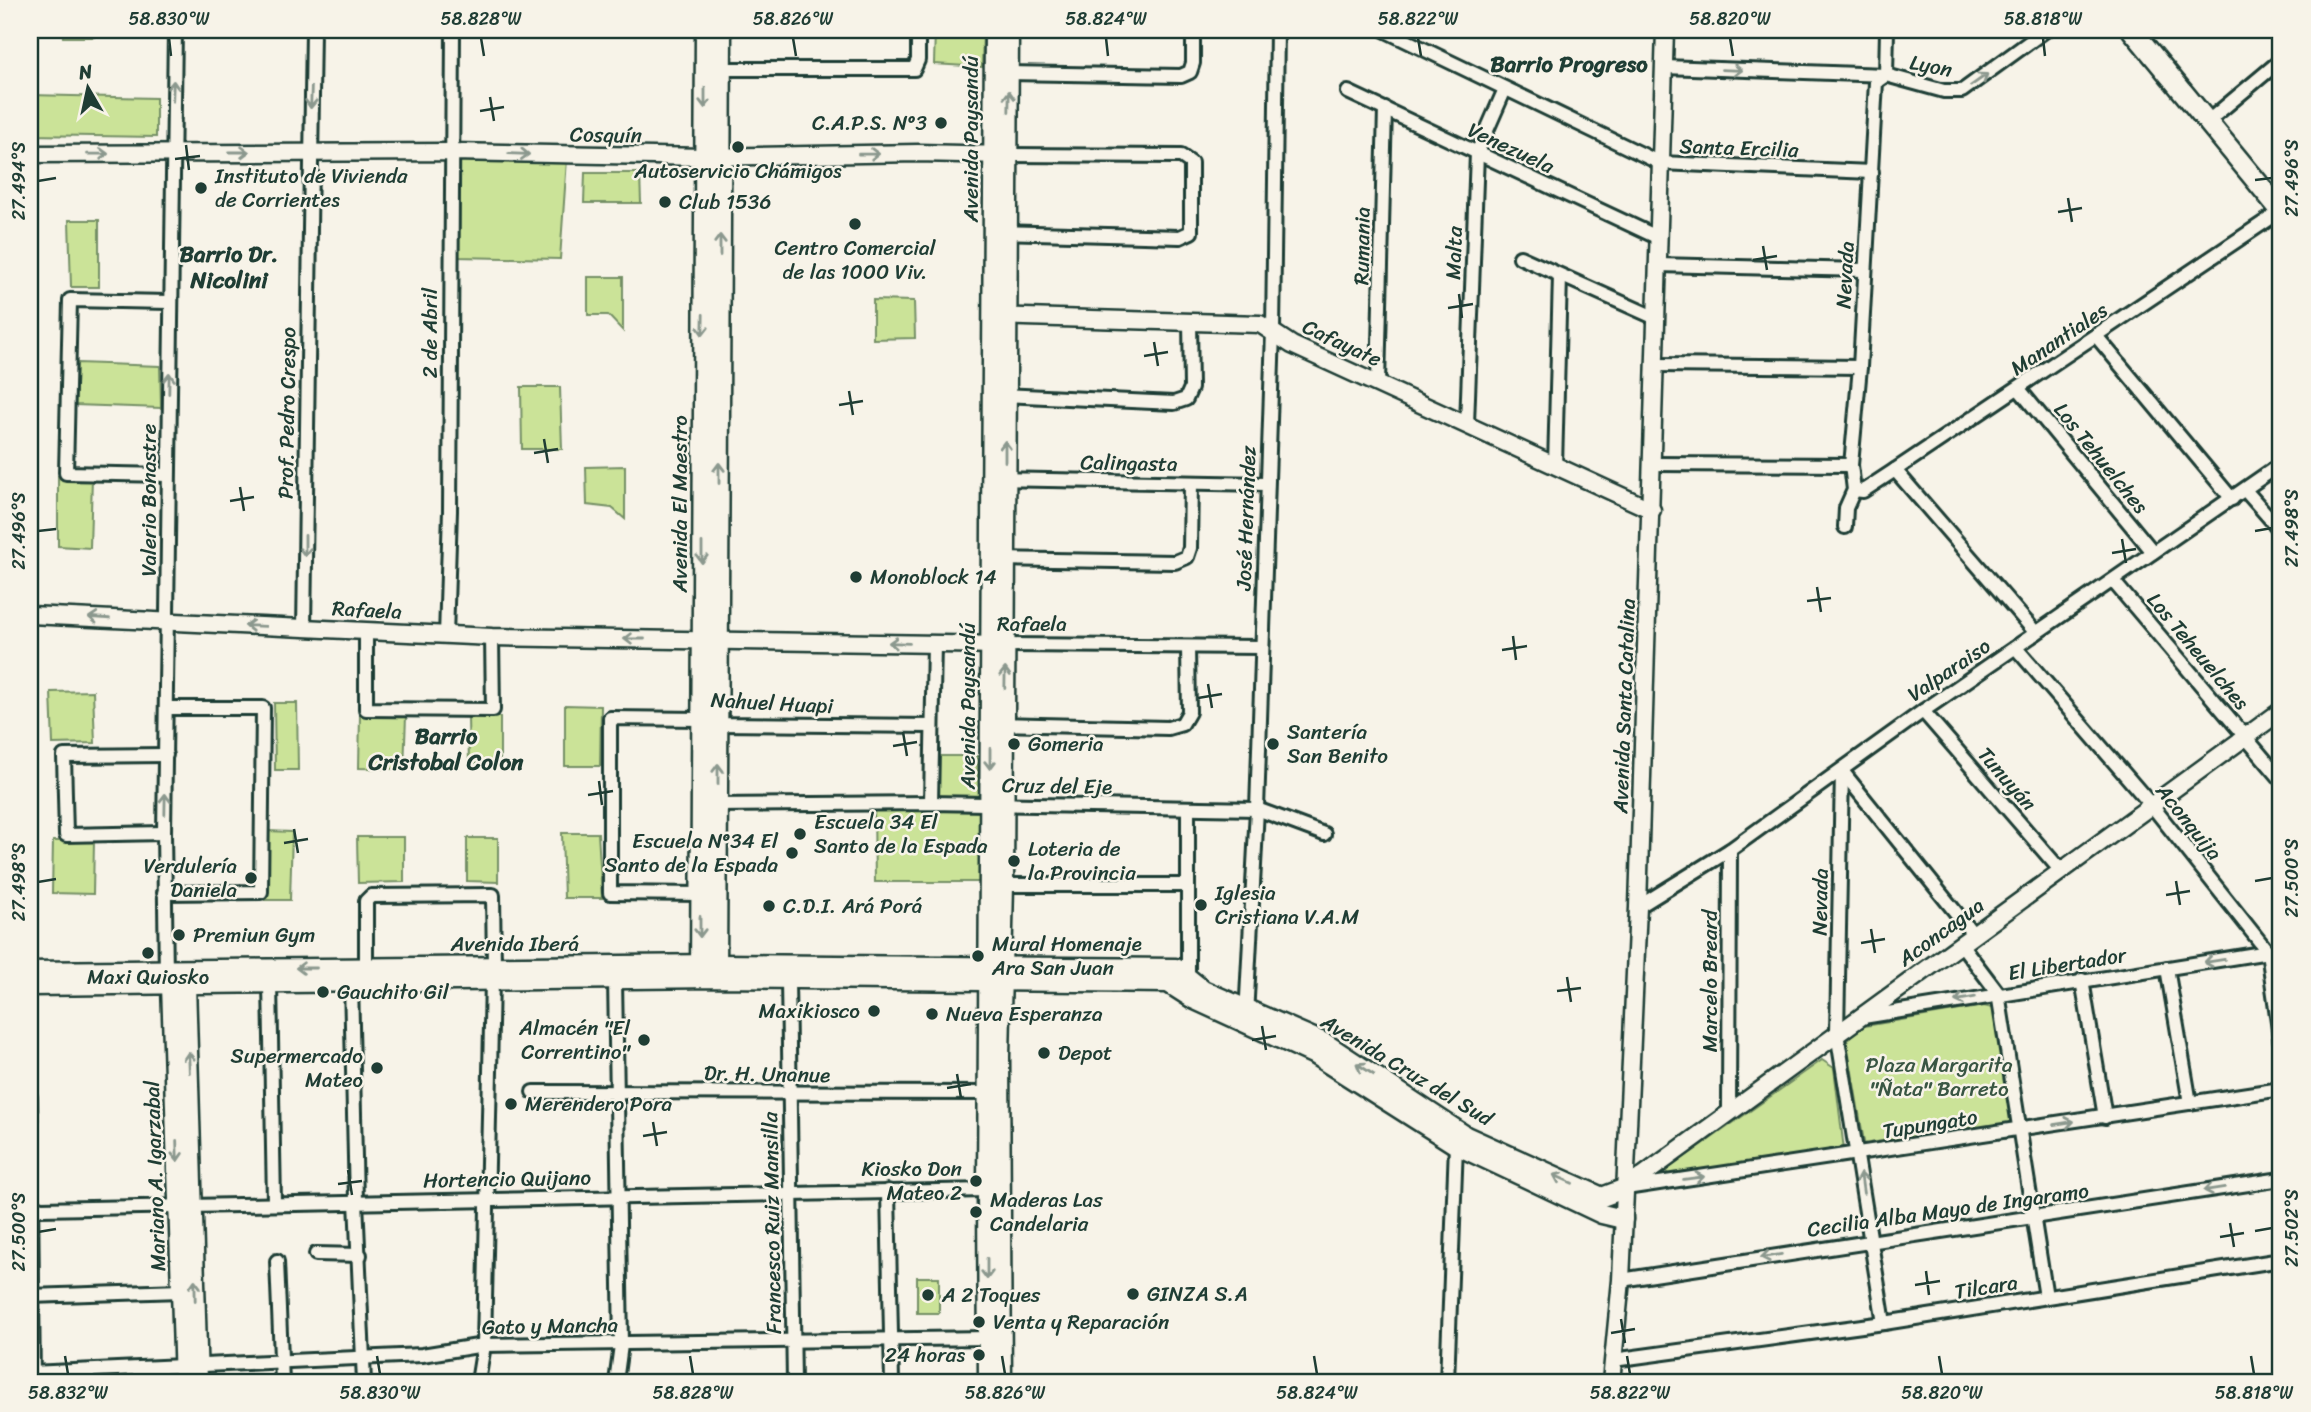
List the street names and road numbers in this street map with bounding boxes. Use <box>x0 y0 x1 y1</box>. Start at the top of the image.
street label: Lyon <box>1906 43 1956 89</box>
street label: Avenida Paysandú <box>952 55 990 223</box>
street label: Venezuela <box>1461 111 1561 185</box>
street label: Cosquín <box>570 115 642 155</box>
street label: Santa Ercilia <box>1679 127 1800 169</box>
street label: Rumania <box>1342 206 1382 285</box>
street label: Malta <box>1434 225 1474 280</box>
street label: Nevada <box>1824 240 1866 310</box>
street label: 2 de Abril <box>411 287 449 378</box>
street label: Manantiales <box>2002 292 2116 386</box>
street label: Cafayate <box>1296 308 1388 378</box>
street label: Prof. Pedro Crespo <box>266 326 308 499</box>
street label: Los Tehuelches <box>2044 393 2159 523</box>
street label: Avenida El Maestro <box>661 415 699 594</box>
street label: Valerio Bonastre <box>130 423 168 576</box>
street label: Calingasta <box>1080 443 1178 483</box>
street label: José Hernández <box>1224 445 1268 592</box>
street label: Los Teheuelches <box>2137 583 2259 719</box>
street label: Rafaela <box>331 589 403 631</box>
street label: Avenida Santa Catalina <box>1601 597 1647 815</box>
street label: Rafaela <box>997 605 1067 643</box>
street label: Avenida Paysandú <box>949 622 987 790</box>
street label: Valparaiso <box>1899 628 1999 712</box>
street label: Nahuel Huapi <box>710 681 835 725</box>
street label: Tunuyán <box>1968 738 2046 820</box>
street label: Cruz del Eje <box>1002 766 1112 806</box>
street label: Aconquija <box>2145 774 2233 870</box>
street label: Nevada <box>1800 868 1840 936</box>
street label: Aconcagua <box>1889 887 1993 977</box>
street label: Marcelo Breard <box>1691 908 1729 1052</box>
street label: Avenida Iberá <box>450 925 580 963</box>
street label: El Libertador <box>2005 936 2130 992</box>
street label: Avenida Cruz del Sud <box>1312 1003 1502 1138</box>
street label: Dr. H. Unanue <box>703 1054 831 1094</box>
street label: Mariano A. Igarzabal <box>133 1079 177 1272</box>
street label: Tupungato <box>1880 1098 1981 1150</box>
street label: Francesco Ruiz Mansilla <box>751 1111 793 1334</box>
street label: Hortencio Quijano <box>423 1159 592 1199</box>
street label: Cecilia Alba Mayo de Ingaramo <box>1805 1171 2092 1249</box>
street label: Tilcara <box>1952 1263 2021 1311</box>
street label: Gato y Mancha <box>481 1306 619 1346</box>

